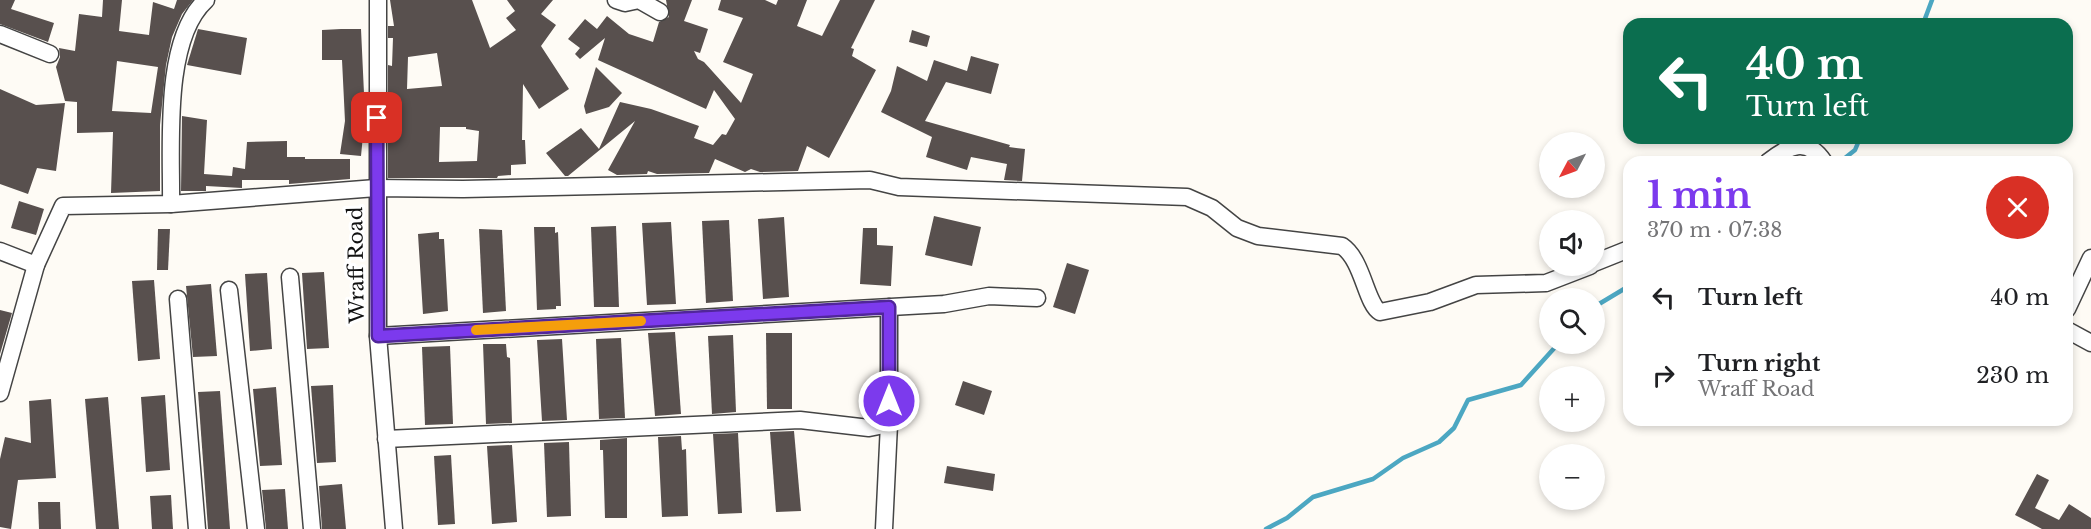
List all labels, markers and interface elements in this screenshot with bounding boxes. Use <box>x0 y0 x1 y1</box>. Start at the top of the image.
text: 40 m <box>1746 38 1863 90</box>
icon: left <box>1647 42 1725 120</box>
text: Turn left <box>1746 90 1869 123</box>
pin <box>351 92 402 143</box>
icon: arrive <box>360 101 393 134</box>
north arrow <box>1539 132 1605 198</box>
map controls <box>1539 132 1605 510</box>
text: 1 min <box>1647 173 1751 218</box>
button: close <box>1986 176 2049 239</box>
street label: Wraff Road <box>343 206 369 325</box>
button: sound <box>1539 210 1605 276</box>
text: 370 m · 07:38 <box>1647 218 1782 242</box>
icon: left <box>1647 281 1680 314</box>
text: Turn left <box>1698 284 1803 311</box>
text: 40 m <box>1991 284 2049 311</box>
button: search <box>1539 288 1605 354</box>
text: Turn right <box>1698 350 1820 377</box>
icon: right <box>1647 359 1680 392</box>
text: 230 m <box>1976 362 2049 389</box>
button: + <box>1539 366 1605 432</box>
position arrow <box>857 369 921 433</box>
text: Wraff Road <box>1698 377 1815 401</box>
button: − <box>1539 444 1605 510</box>

